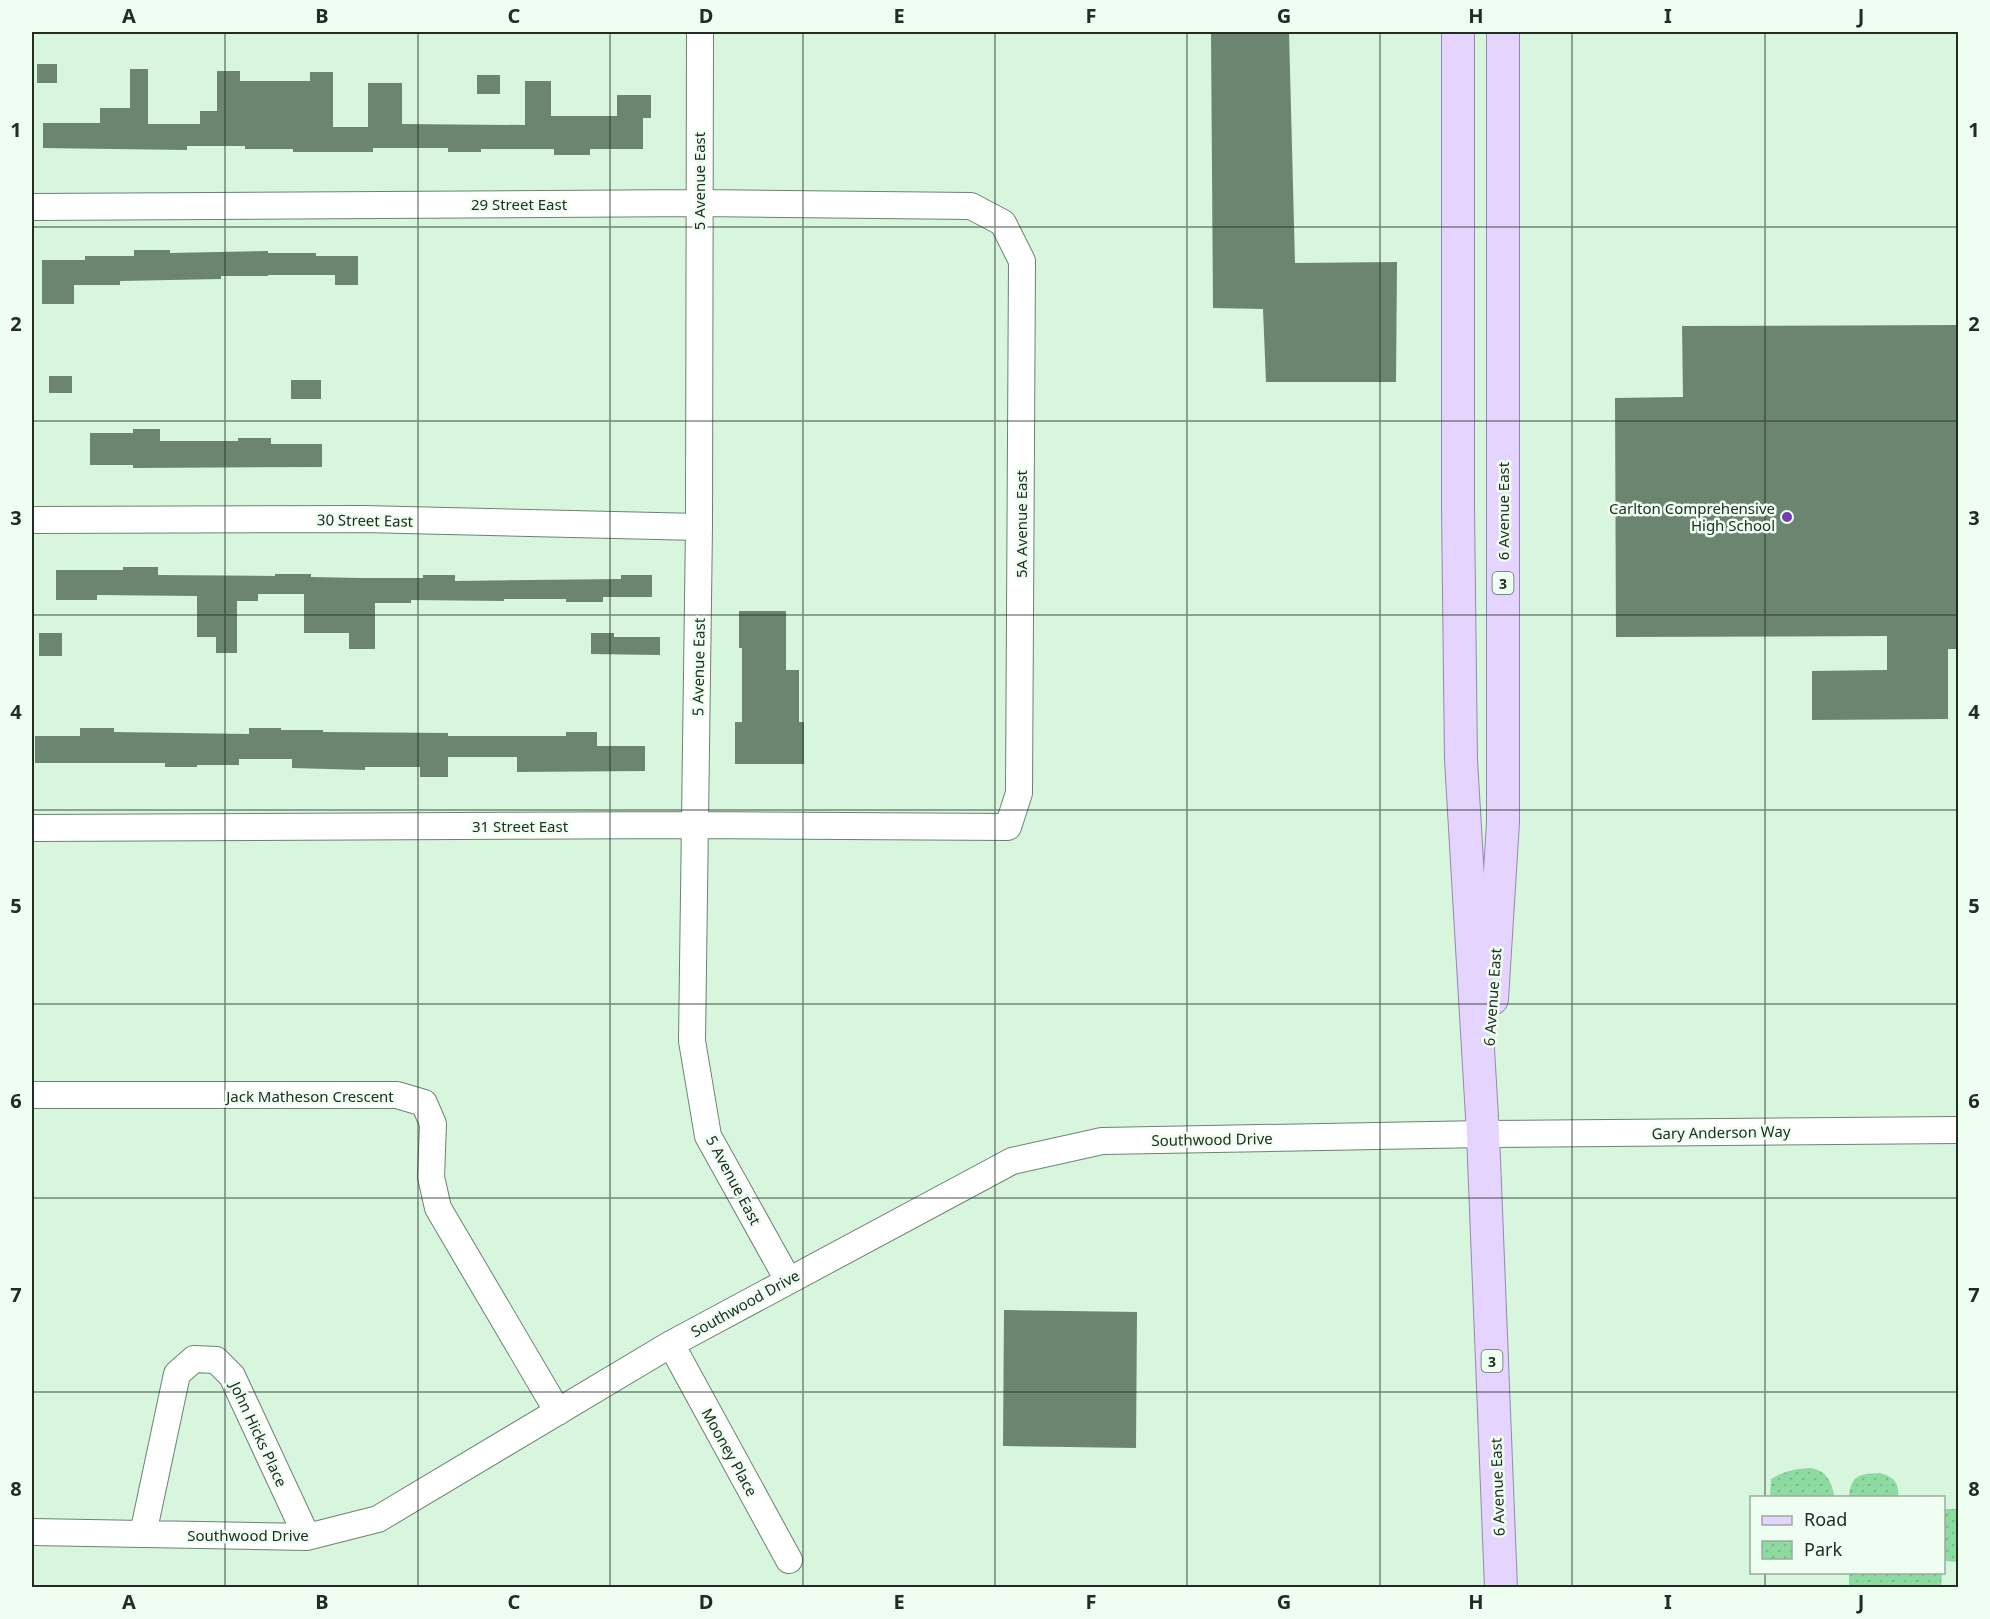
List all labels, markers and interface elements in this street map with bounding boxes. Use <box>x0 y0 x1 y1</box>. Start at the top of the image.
text: A <box>122 2 136 29</box>
text: B <box>315 2 329 29</box>
text: C <box>508 2 521 29</box>
text: D <box>699 2 713 29</box>
text: E <box>893 2 905 29</box>
text: F <box>1086 2 1096 29</box>
text: G <box>1277 2 1291 29</box>
text: H <box>1468 2 1484 29</box>
text: I <box>1664 2 1672 29</box>
text: J <box>1856 2 1864 29</box>
text: 1 <box>10 116 22 143</box>
text: 1 <box>1968 116 1980 143</box>
street label: 5 Avenue East <box>689 131 709 230</box>
street label: 29 Street East <box>471 194 568 214</box>
text: 2 <box>10 310 22 337</box>
text: 2 <box>1968 310 1980 337</box>
street label: 6 Avenue East <box>1493 461 1513 560</box>
street label: 5A Avenue East <box>1011 469 1031 578</box>
place label: Carlton Comprehensive High School <box>1609 498 1775 535</box>
text: 3 <box>10 504 22 531</box>
text: 3 <box>1968 504 1980 531</box>
street label: 30 Street East <box>317 509 414 531</box>
marker: Carlton Comprehensive High School <box>1780 510 1794 524</box>
road number: 3 <box>1492 572 1514 594</box>
street label: 5 Avenue East <box>687 617 709 716</box>
text: 4 <box>10 698 22 725</box>
text: 4 <box>1968 698 1980 725</box>
street label: 31 Street East <box>472 816 569 836</box>
text: 5 <box>10 892 22 919</box>
text: 5 <box>1968 892 1980 919</box>
street label: 6 Avenue East <box>1479 947 1505 1047</box>
street label: Jack Matheson Crescent <box>224 1086 394 1106</box>
text: 6 <box>10 1087 22 1114</box>
text: 6 <box>1968 1087 1980 1114</box>
street label: Gary Anderson Way <box>1651 1121 1791 1143</box>
street label: Southwood Drive <box>1151 1128 1273 1150</box>
street label: 5 Avenue East <box>702 1132 766 1229</box>
street label: Southwood Drive <box>687 1265 803 1341</box>
text: 7 <box>10 1281 22 1308</box>
text: 7 <box>1968 1281 1980 1308</box>
road number: 3 <box>1482 1350 1502 1372</box>
street label: John Hicks Place <box>225 1376 292 1490</box>
street label: Mooney Place <box>698 1404 762 1500</box>
street label: 6 Avenue East <box>1485 1437 1509 1537</box>
text: 8 <box>10 1475 22 1502</box>
text: 8 <box>1968 1475 1980 1502</box>
legend <box>1750 1496 1945 1574</box>
text: Road <box>1804 1507 1847 1531</box>
street label: Southwood Drive <box>187 1525 309 1545</box>
text: Park <box>1804 1537 1842 1561</box>
text: A <box>122 1588 136 1615</box>
text: B <box>315 1588 329 1615</box>
text: C <box>508 1588 521 1615</box>
text: D <box>699 1588 713 1615</box>
text: E <box>893 1588 905 1615</box>
text: F <box>1086 1588 1096 1615</box>
text: G <box>1277 1588 1291 1615</box>
text: H <box>1468 1588 1484 1615</box>
text: I <box>1664 1588 1672 1615</box>
text: J <box>1856 1588 1864 1615</box>

